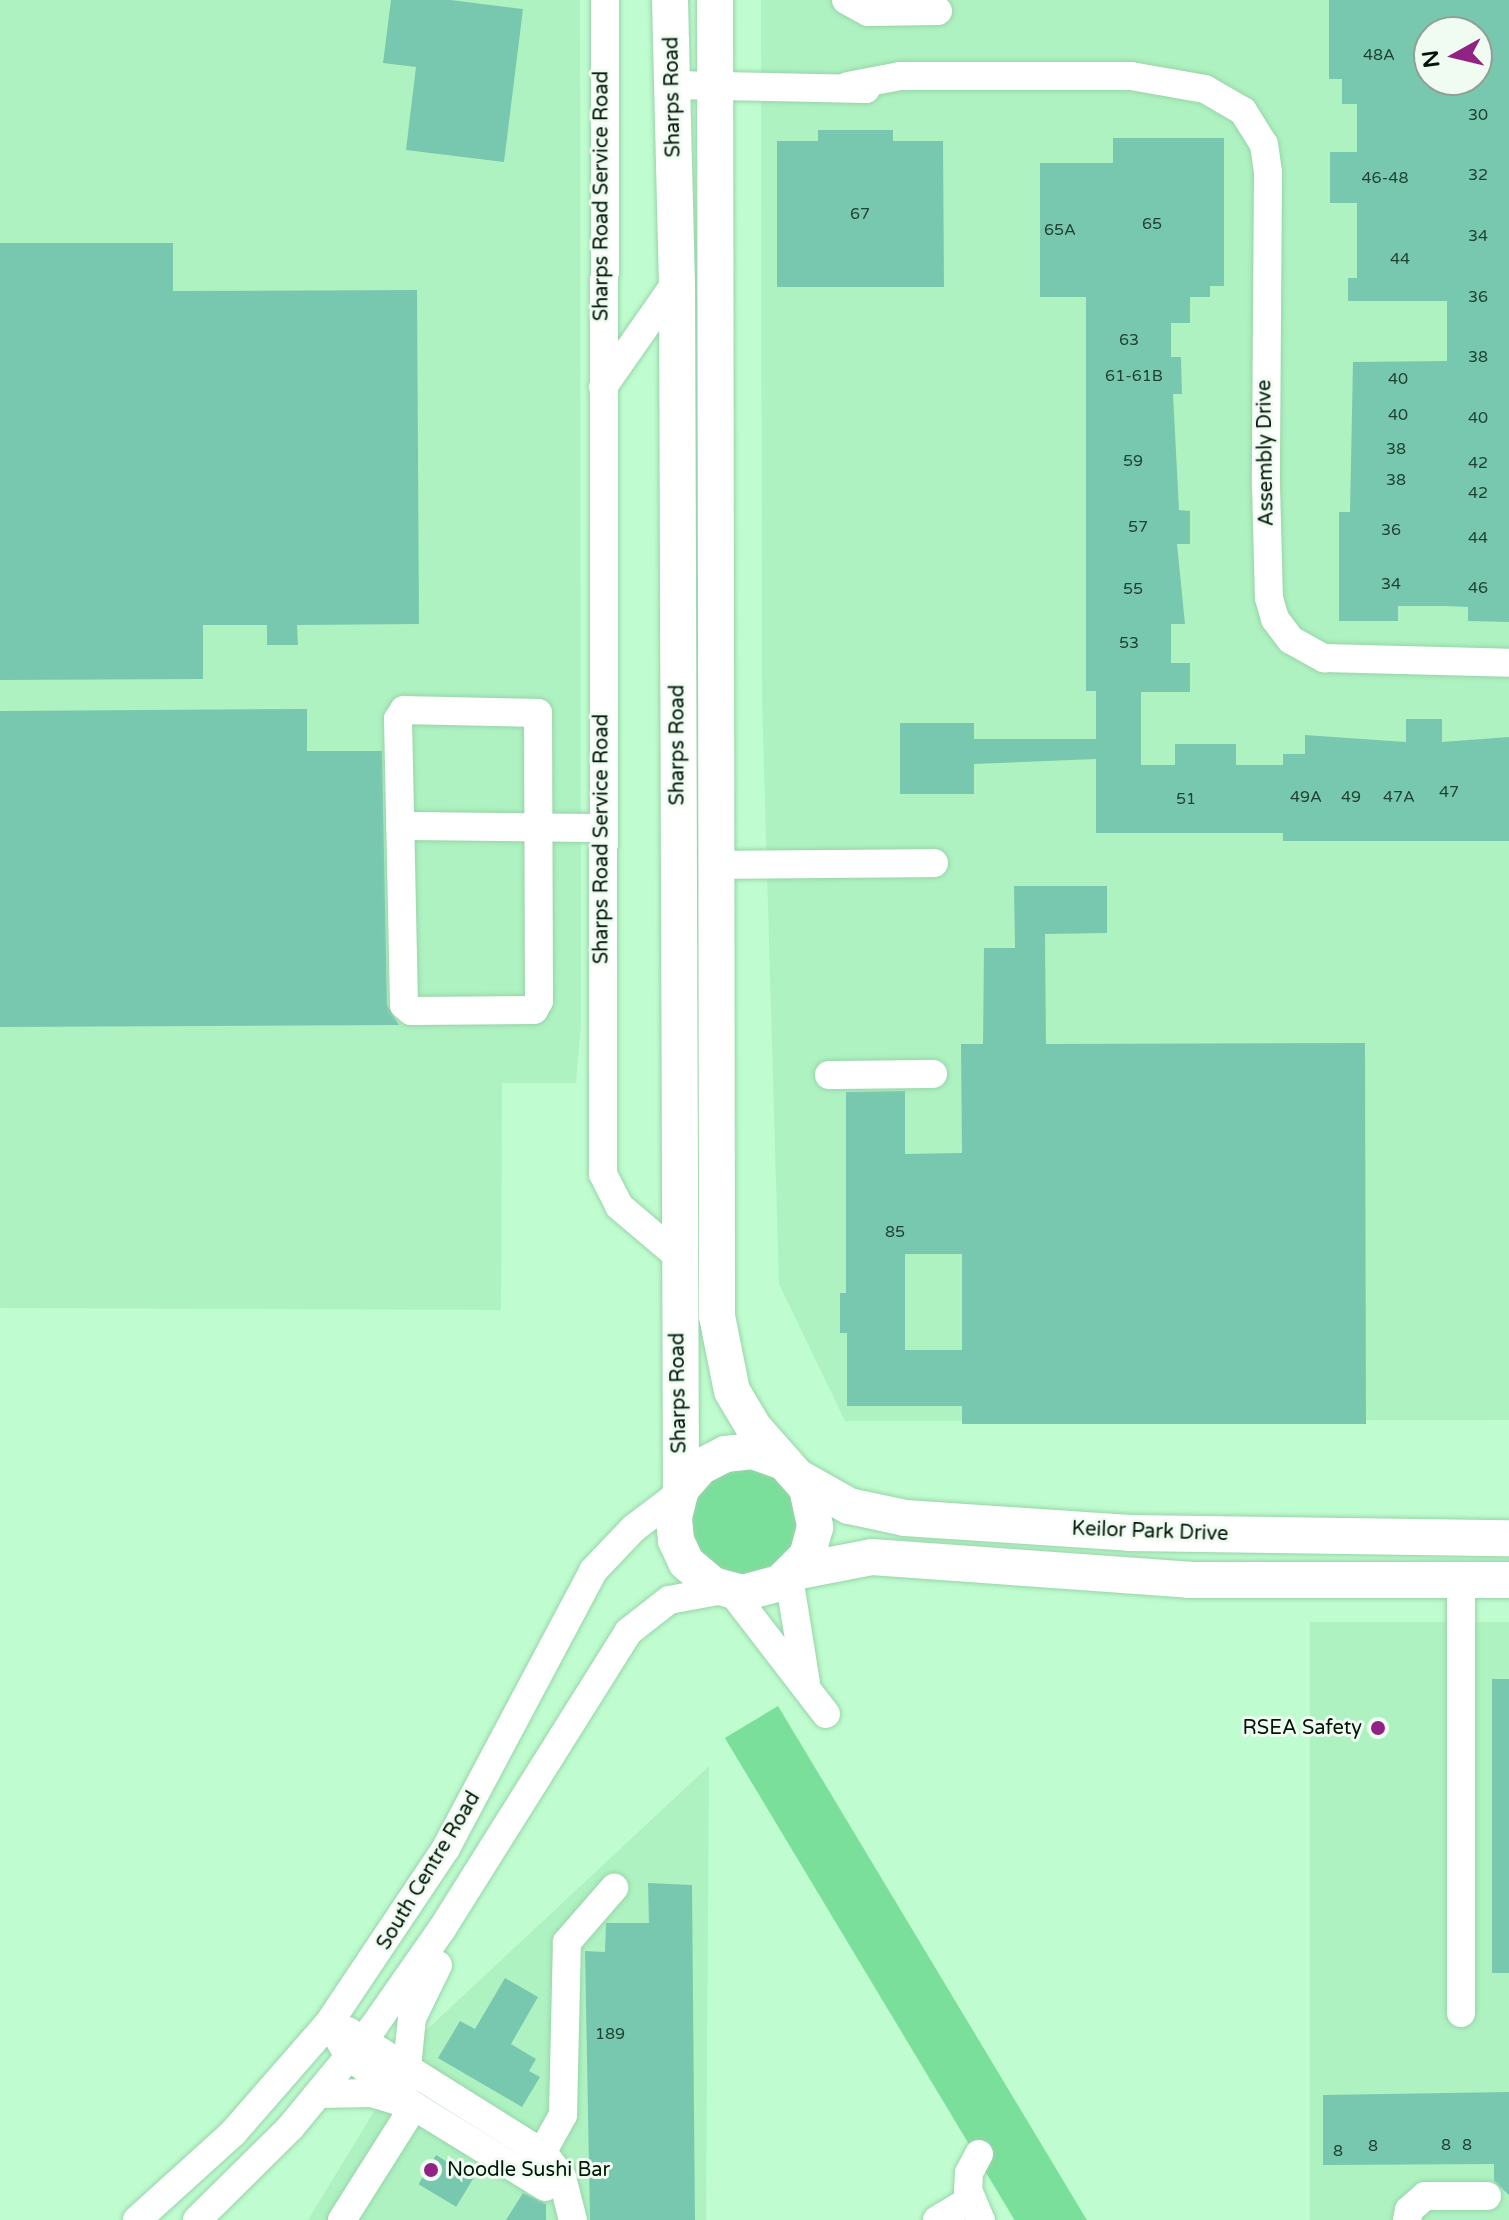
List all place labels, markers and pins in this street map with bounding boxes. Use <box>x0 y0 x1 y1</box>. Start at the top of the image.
place label: RSEA Safety <box>1243 1716 1362 1740</box>
marker: RSEA Safety <box>1369 1719 1387 1737</box>
place label: Noodle Sushi Bar <box>447 2158 610 2182</box>
marker: Noodle Sushi Bar <box>422 2161 440 2179</box>

